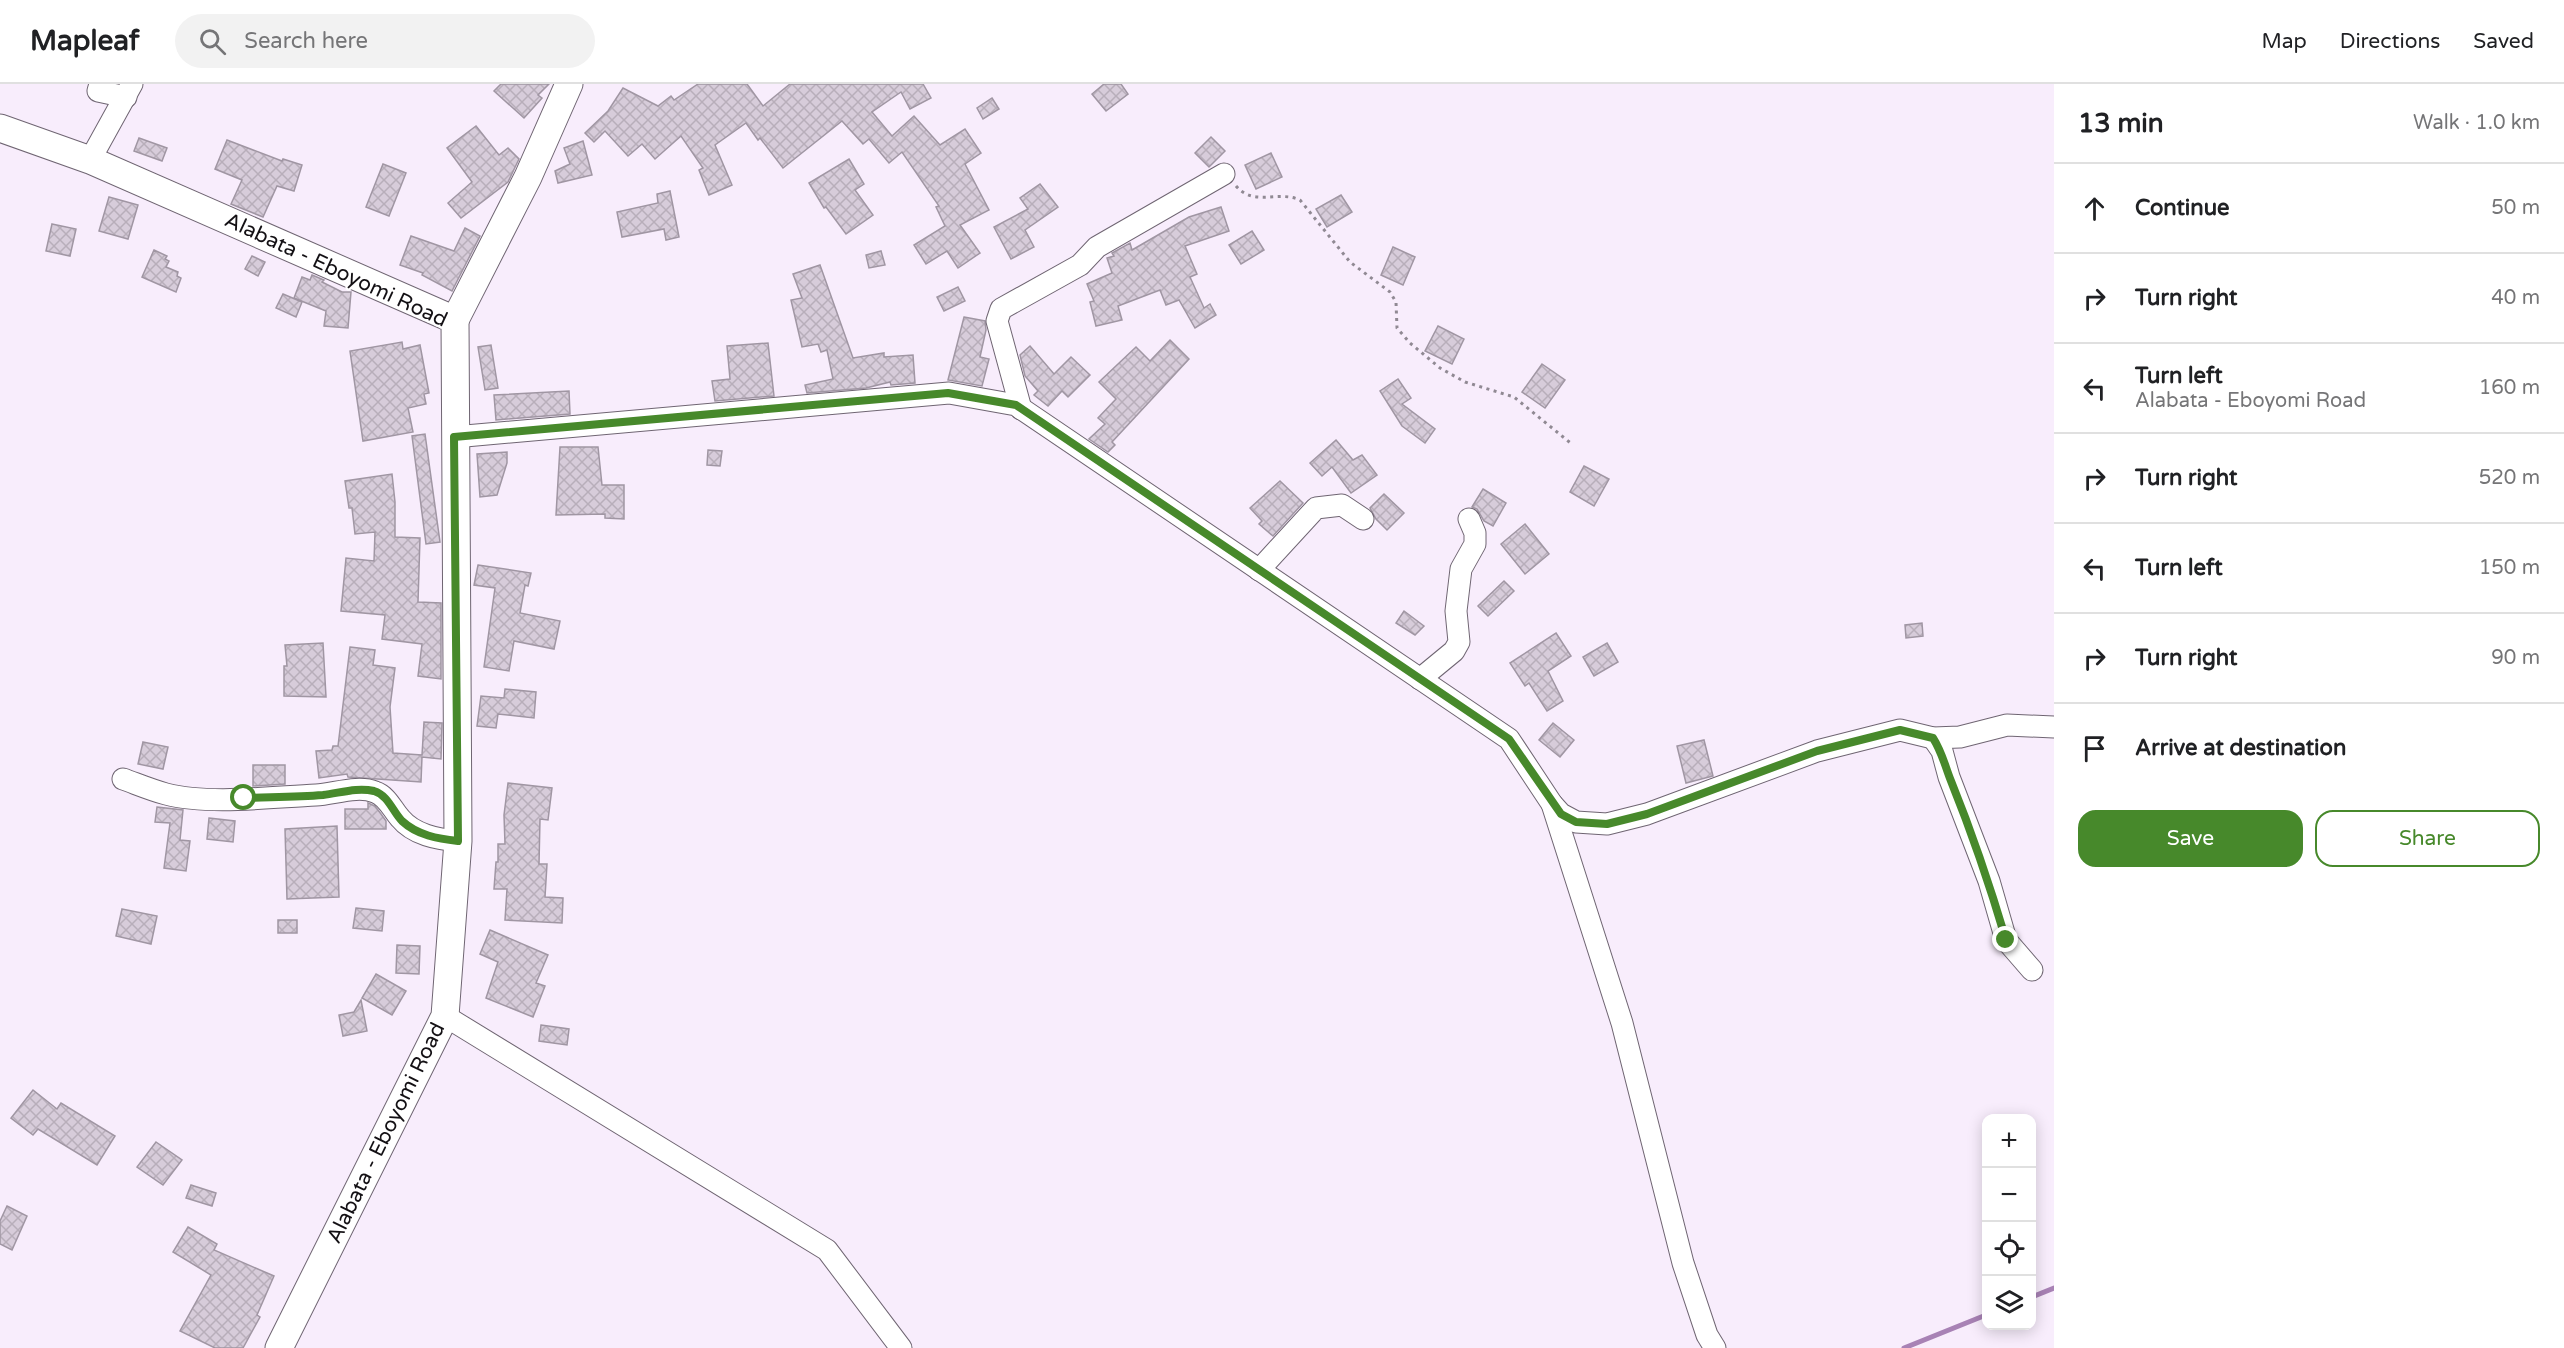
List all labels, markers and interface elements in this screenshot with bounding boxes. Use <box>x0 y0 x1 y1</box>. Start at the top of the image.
search box <box>175 14 595 68</box>
text: Mapleaf <box>30 24 139 58</box>
icon: search <box>196 25 229 58</box>
text: Search here <box>244 28 368 54</box>
text: Map <box>2261 29 2307 54</box>
text: Directions <box>2340 29 2440 54</box>
text: Saved <box>2473 29 2534 54</box>
text: 13 min <box>2078 108 2164 139</box>
text: Walk · 1.0 km <box>2413 111 2540 135</box>
icon: ahead <box>2078 192 2111 225</box>
text: Continue <box>2135 195 2230 221</box>
text: 50 m <box>2491 196 2540 220</box>
street label: Alabata - Eboyomi Road <box>221 207 451 333</box>
icon: right <box>2078 282 2111 315</box>
text: Turn right <box>2135 285 2237 311</box>
text: 40 m <box>2491 286 2540 310</box>
text: Turn left <box>2135 363 2223 389</box>
icon: left <box>2078 372 2111 405</box>
text: 160 m <box>2479 376 2540 400</box>
text: Alabata - Eboyomi Road <box>2135 389 2366 413</box>
icon: right <box>2078 462 2111 495</box>
text: Turn right <box>2135 465 2237 491</box>
text: 520 m <box>2479 466 2540 490</box>
icon: left <box>2078 552 2111 585</box>
text: Turn left <box>2135 555 2223 581</box>
text: 150 m <box>2479 556 2540 580</box>
icon: right <box>2078 642 2111 675</box>
text: Turn right <box>2135 645 2237 671</box>
text: 90 m <box>2491 646 2540 670</box>
icon: arrive <box>2078 732 2111 765</box>
text: Arrive at destination <box>2135 735 2346 761</box>
route start <box>230 784 256 810</box>
button: Save <box>2078 810 2303 867</box>
button: Share <box>2315 810 2540 867</box>
route end <box>1992 926 2018 952</box>
street label: Alabata - Eboyomi Road <box>322 1018 450 1248</box>
map controls <box>1982 1114 2036 1330</box>
button: + <box>1982 1114 2036 1168</box>
button: − <box>1982 1168 2036 1222</box>
button: locate <box>1982 1222 2036 1276</box>
button: layers <box>1982 1276 2036 1330</box>

